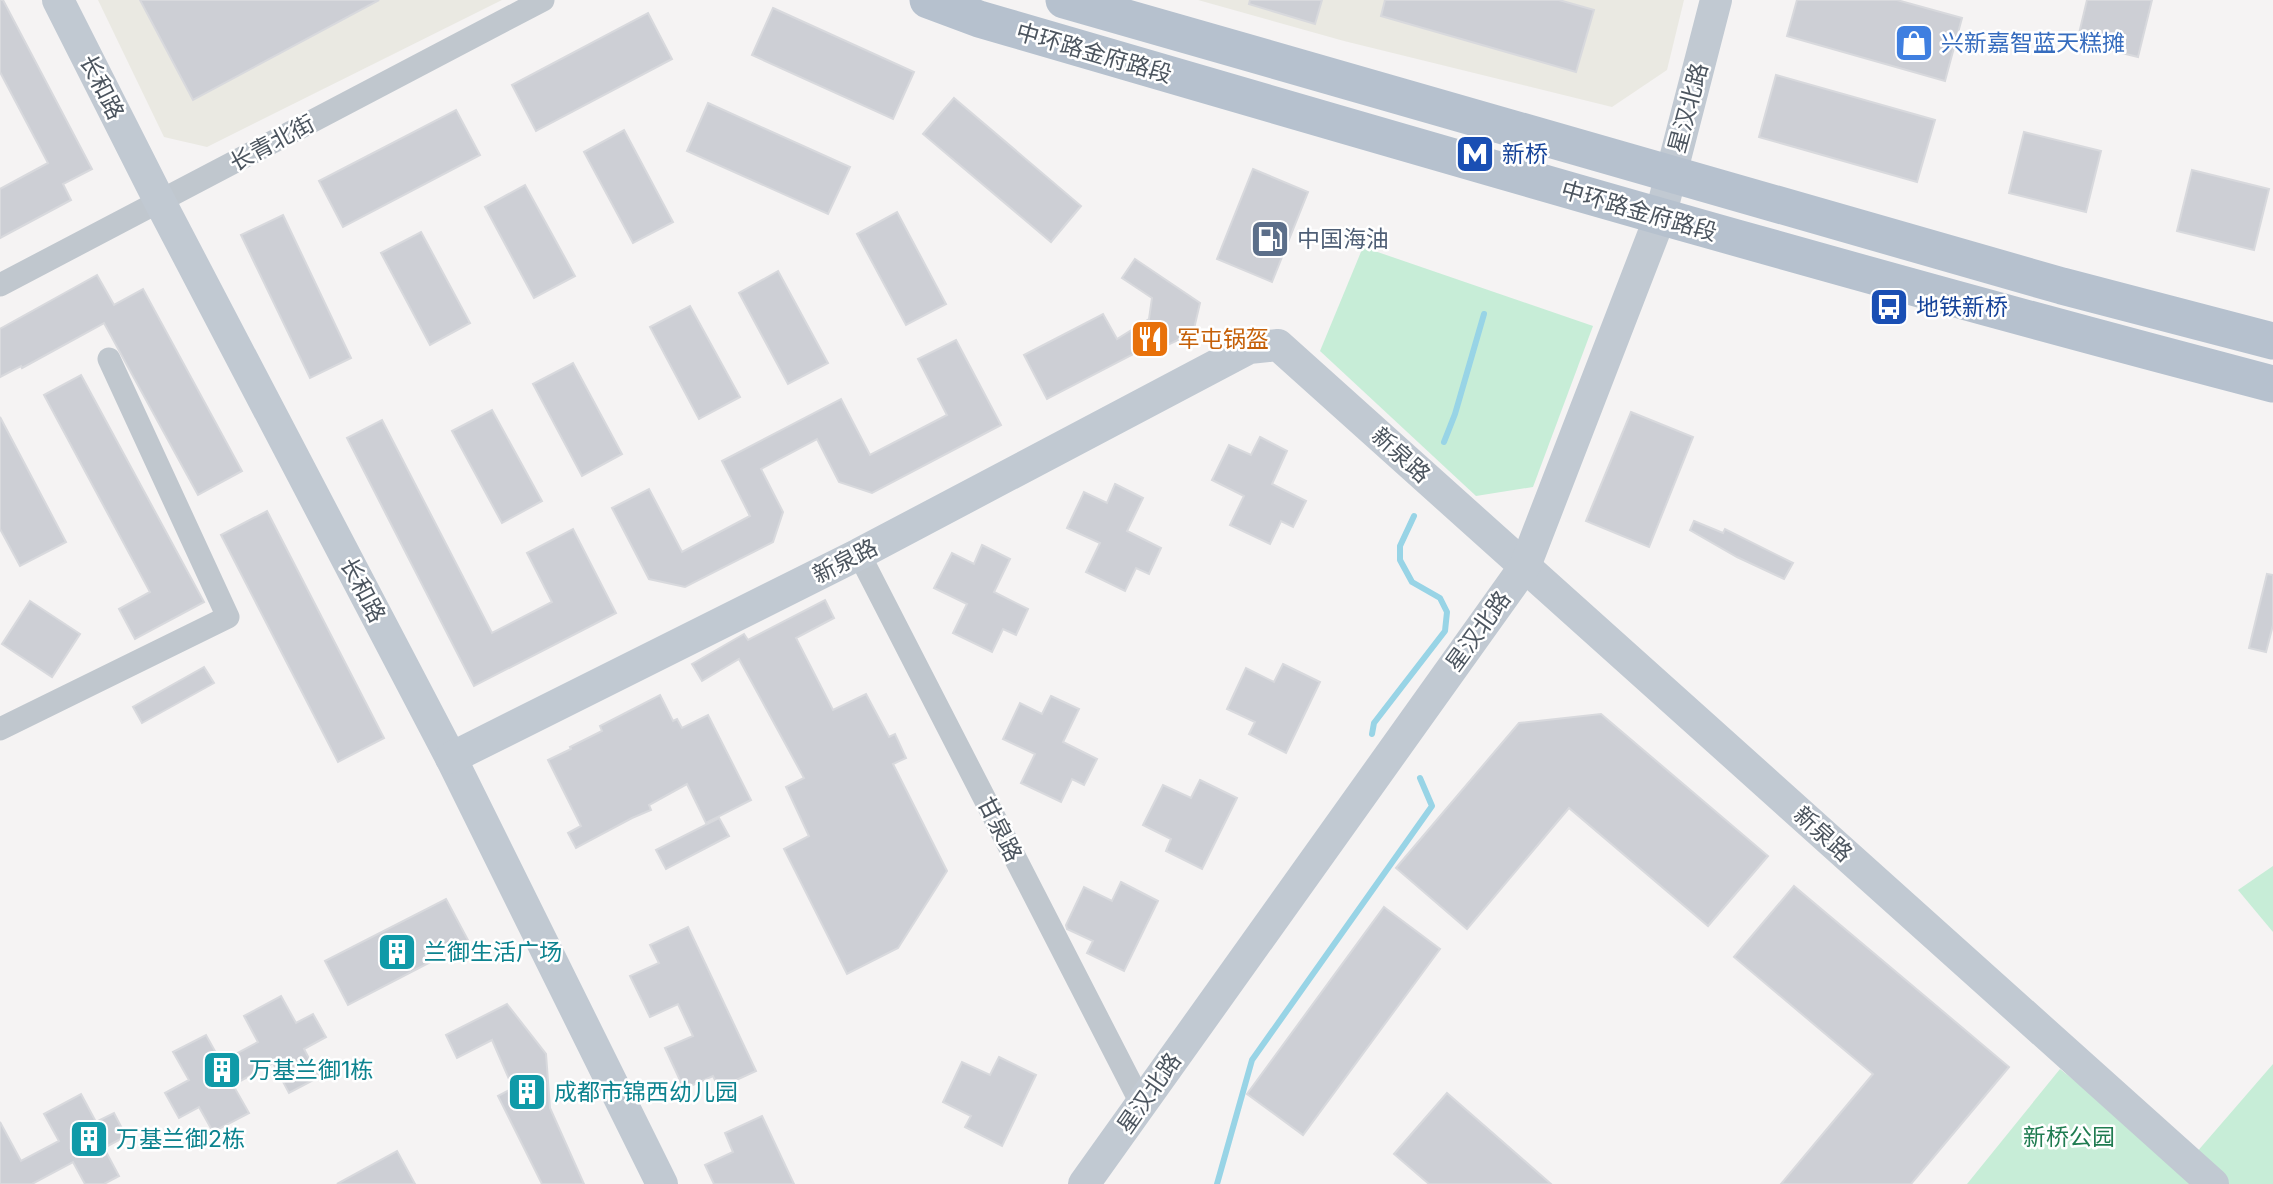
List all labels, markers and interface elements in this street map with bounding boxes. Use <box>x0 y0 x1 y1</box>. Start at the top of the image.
street label: 中环路金府路段 <box>1013 17 1175 89</box>
shop icon: 兴新嘉智蓝天糕摊 <box>1893 22 1935 64</box>
place label: 兴新嘉智蓝天糕摊 <box>1941 29 2125 57</box>
street label: 长和路 <box>74 50 130 124</box>
street label: 星汉北路 <box>1663 60 1713 156</box>
street label: 长青北街 <box>225 109 319 177</box>
metro station icon: 新桥 <box>1454 133 1496 175</box>
place label: 新桥 <box>1502 140 1548 168</box>
street label: 中环路金府路段 <box>1558 175 1720 247</box>
fuel station icon: 中国海油 <box>1249 218 1291 260</box>
place label: 中国海油 <box>1297 225 1389 253</box>
bus stop icon: 地铁新桥 <box>1868 286 1910 328</box>
place label: 地铁新桥 <box>1916 293 2008 321</box>
restaurant icon: 军屯锅盔 <box>1129 318 1171 360</box>
place label: 军屯锅盔 <box>1177 325 1269 353</box>
street label: 新泉路 <box>1366 422 1436 488</box>
street label: 新泉路 <box>808 533 882 589</box>
street label: 长和路 <box>334 553 392 627</box>
street label: 星汉北路 <box>1440 586 1516 676</box>
street label: 甘泉路 <box>972 792 1028 866</box>
street label: 新泉路 <box>1788 801 1858 867</box>
building icon: 兰御生活广场 <box>376 931 418 973</box>
place label: 兰御生活广场 <box>424 938 562 966</box>
street label: 星汉北路 <box>1111 1047 1187 1139</box>
building icon: 万基兰御1栋 <box>201 1049 243 1091</box>
place label: 万基兰御1栋 <box>249 1056 373 1084</box>
building icon: 成都市锦西幼儿园 <box>506 1071 548 1113</box>
place label: 成都市锦西幼儿园 <box>554 1078 738 1106</box>
building icon: 万基兰御2栋 <box>68 1118 110 1160</box>
park label: 新桥公园 <box>2023 1123 2115 1151</box>
place label: 万基兰御2栋 <box>116 1125 245 1153</box>

